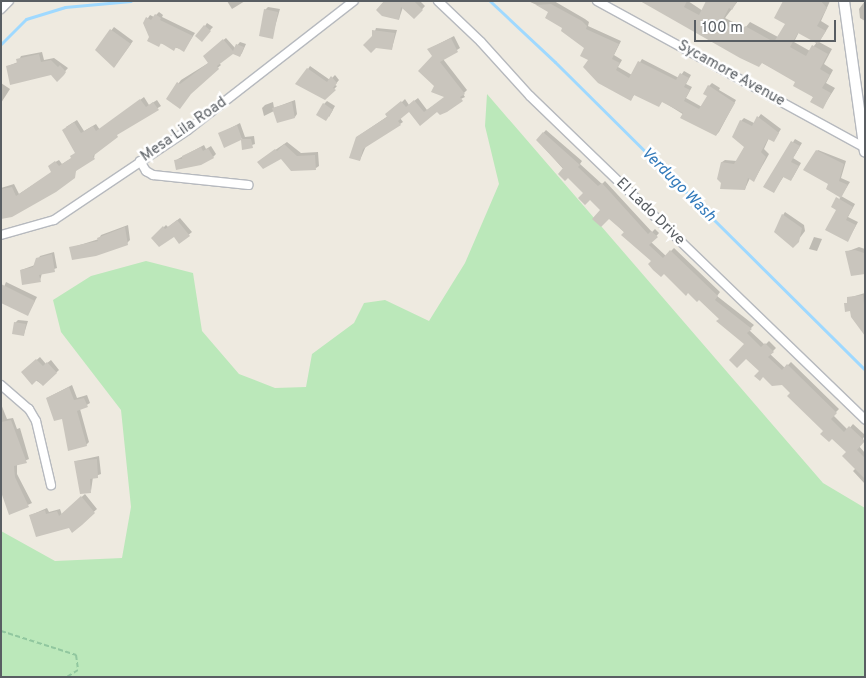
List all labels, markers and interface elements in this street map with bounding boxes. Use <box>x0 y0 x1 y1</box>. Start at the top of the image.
scale bar <box>696 10 838 42</box>
text: 100 m <box>702 19 743 38</box>
street label: Sycamore Avenue <box>674 37 788 111</box>
street label: Mesa Lila Road <box>138 94 230 166</box>
water label: Verdugo Wash <box>637 144 719 226</box>
street label: El Lado Drive <box>612 175 688 249</box>

